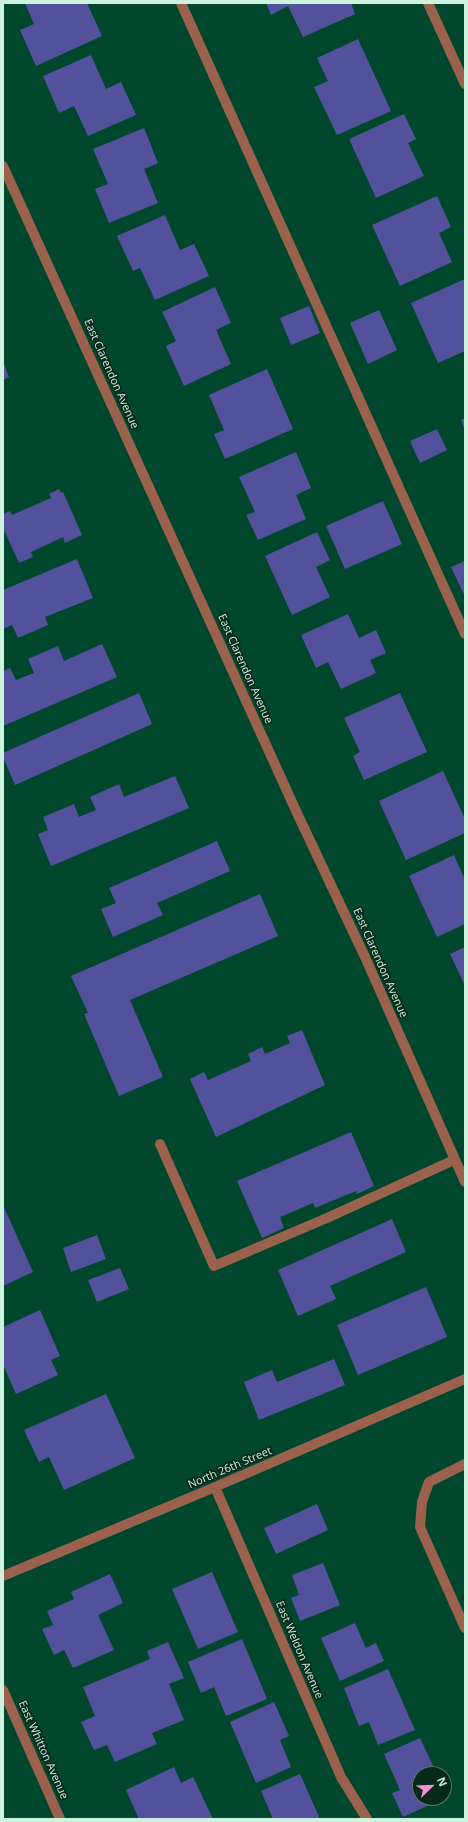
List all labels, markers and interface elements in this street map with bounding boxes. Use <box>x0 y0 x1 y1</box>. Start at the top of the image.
street label: East Clarendon Avenue <box>81 317 141 431</box>
street label: East Clarendon Avenue <box>215 612 275 726</box>
street label: East Clarendon Avenue <box>350 906 410 1020</box>
street label: North 26th Street <box>186 1444 274 1492</box>
street label: East Weldon Avenue <box>272 1599 326 1701</box>
street label: East Whitton Avenue <box>15 1699 71 1801</box>
north arrow <box>412 1766 452 1806</box>
text: N <box>434 1774 451 1789</box>

